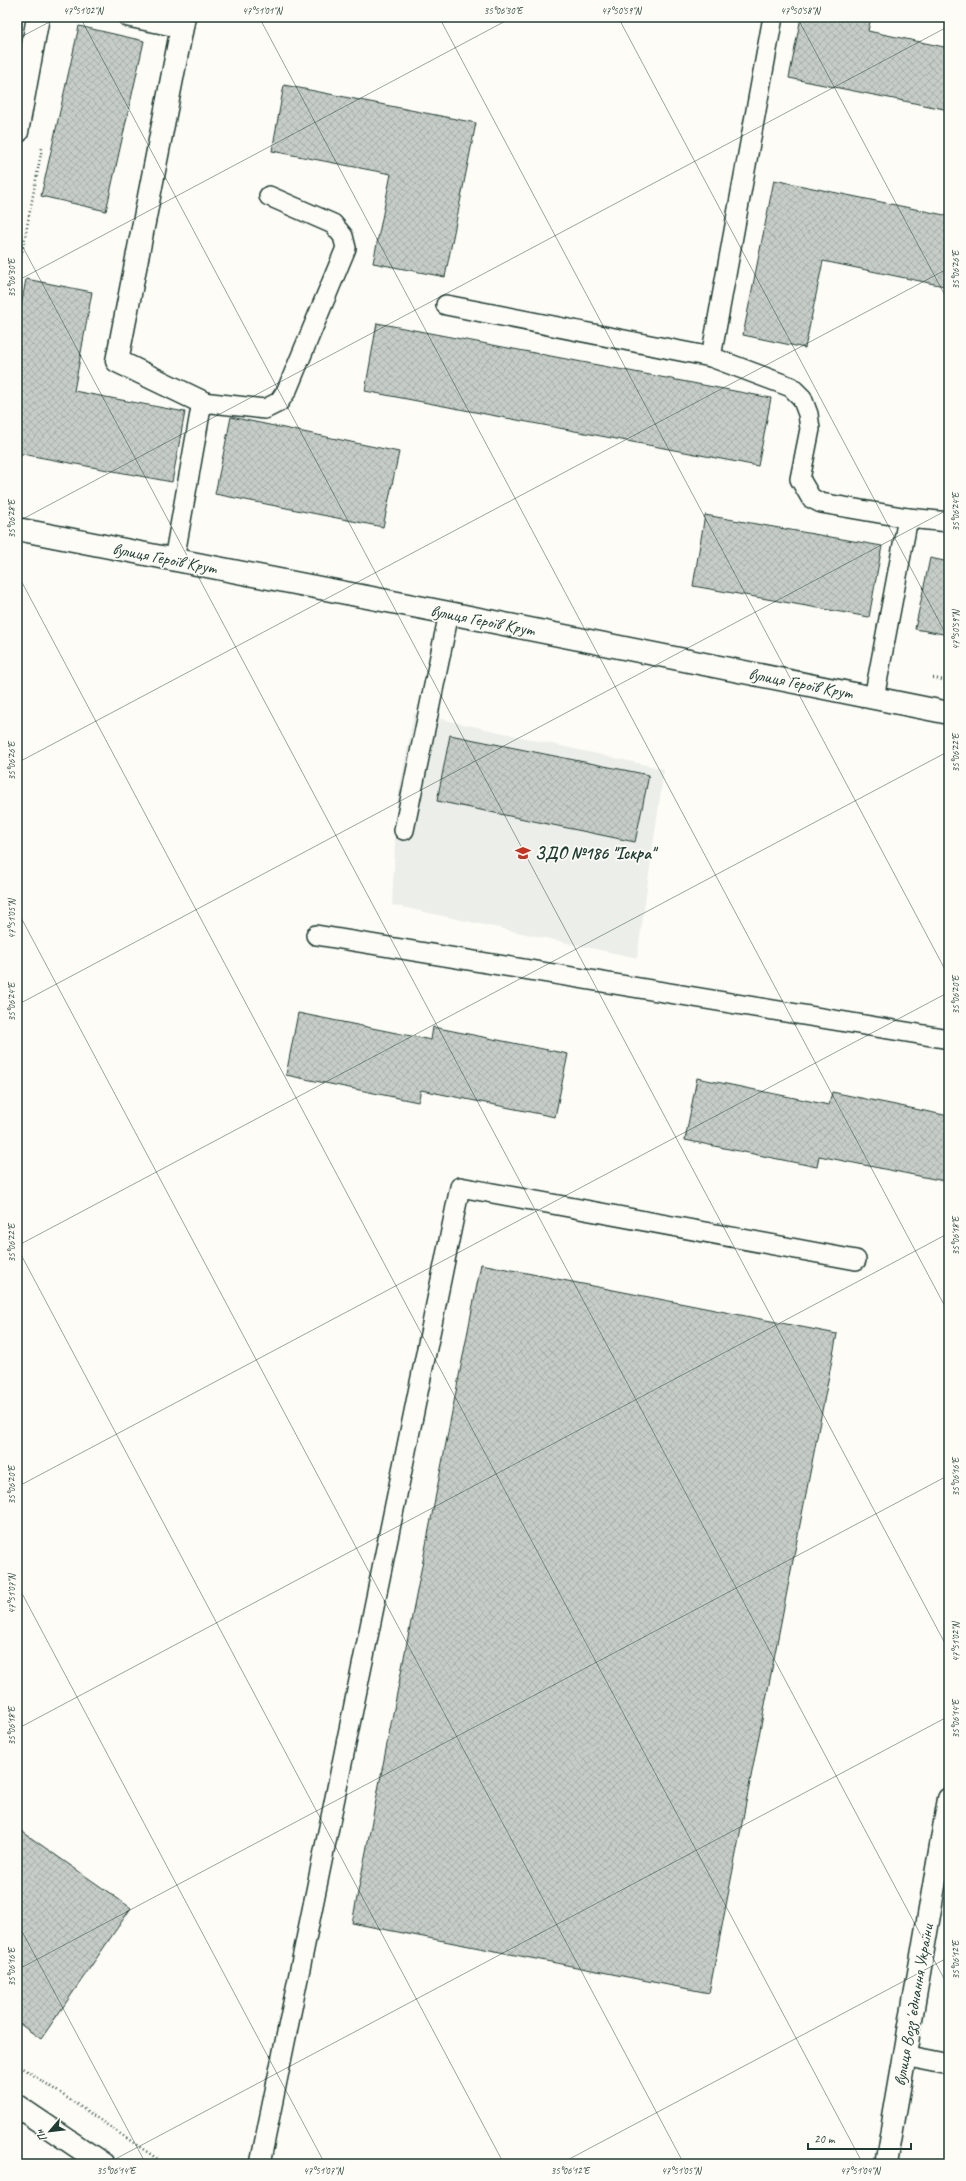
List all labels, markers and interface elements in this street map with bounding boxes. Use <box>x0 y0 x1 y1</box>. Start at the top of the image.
text: 47°51'02"N <box>63 4 105 17</box>
text: 47°51'01"N <box>242 4 284 17</box>
text: 35°06'30"E <box>484 4 524 17</box>
text: 47°50'59"N <box>601 4 643 17</box>
text: 47°50'58"N <box>780 4 822 17</box>
text: 35°06'26"E <box>949 249 962 289</box>
text: 35°06'30"E <box>5 257 18 297</box>
text: 35°06'24"E <box>949 491 962 531</box>
text: 35°06'28"E <box>5 498 18 538</box>
street label: вулиця Героїв Крут <box>111 538 219 579</box>
street label: вулиця Героїв Крут <box>429 600 537 641</box>
text: 47°50'59"N <box>949 608 962 650</box>
street label: вулиця Героїв Крут <box>747 663 855 704</box>
text: 35°06'22"E <box>949 732 962 772</box>
text: 35°06'26"E <box>5 740 18 780</box>
place label: ЗДО №186 "Іскра" <box>535 843 659 864</box>
school or university icon: ЗДО №186 "Іскра" <box>514 844 532 862</box>
text: 47°51'05"N <box>5 897 18 939</box>
text: 35°06'20"E <box>949 974 962 1014</box>
text: 35°06'24"E <box>5 981 18 1021</box>
text: 35°06'18"E <box>949 1215 962 1255</box>
text: 35°06'22"E <box>5 1222 18 1262</box>
text: 35°06'16"E <box>949 1456 962 1496</box>
text: 35°06'20"E <box>5 1464 18 1504</box>
text: 47°51'07"N <box>5 1572 18 1614</box>
text: 47°51'02"N <box>949 1620 962 1662</box>
text: 35°06'14"E <box>949 1698 962 1738</box>
text: 35°06'18"E <box>5 1705 18 1745</box>
street label: вулиця Воззʼєднання України <box>889 1921 939 2088</box>
text: 35°06'12"E <box>949 1939 962 1979</box>
text: 35°06'16"E <box>5 1946 18 1986</box>
north arrow <box>30 2111 70 2151</box>
scale bar <box>808 2125 911 2151</box>
text: Пн <box>32 2126 50 2144</box>
text: 20 m <box>814 2131 836 2147</box>
text: 35°06'14"E <box>97 2164 137 2177</box>
text: 47°51'07"N <box>303 2164 345 2177</box>
text: 35°06'12"E <box>551 2164 591 2177</box>
text: 47°51'05"N <box>661 2164 703 2177</box>
text: 47°51'04"N <box>840 2164 882 2177</box>

